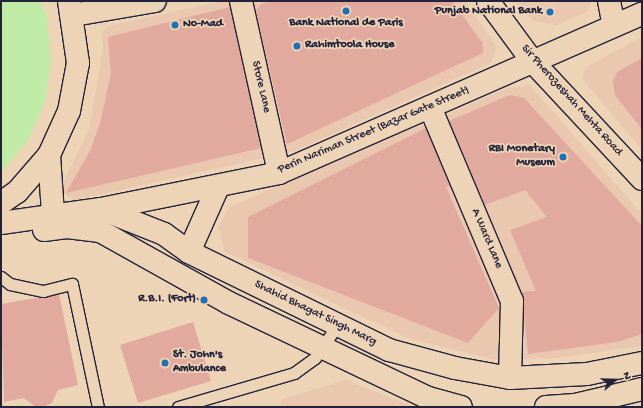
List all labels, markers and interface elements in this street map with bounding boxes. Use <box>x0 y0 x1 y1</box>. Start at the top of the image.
place label: Punjab National Bank <box>435 5 542 19</box>
marker: Bank National de Paris <box>341 6 351 16</box>
marker: Punjab National Bank <box>545 7 555 17</box>
place label: Bank National de Paris <box>289 17 403 31</box>
place label: No-Mad <box>183 18 223 32</box>
marker: No-Mad <box>170 20 180 30</box>
place label: Rahimtoola House <box>305 39 394 53</box>
marker: Rahimtoola House <box>292 41 302 51</box>
street label: Sir Pherozeshah Mehta Road <box>517 42 625 160</box>
street label: Store Lane <box>247 60 273 114</box>
street label: Perin Nariman Street (Bazar Gate Street) <box>276 84 472 178</box>
place label: RBI Monetary Museum <box>489 143 555 171</box>
marker: RBI Monetary Museum <box>558 152 568 162</box>
street label: A Ward Lane <box>467 207 505 271</box>
street label: Shahid Bhagat Singh Marg <box>252 278 378 350</box>
place label: R.B.I. (Fort) <box>138 293 196 307</box>
marker: R.B.I. (Fort) <box>199 295 209 305</box>
place label: St. John's Ambulance <box>173 349 226 377</box>
marker: St. John's Ambulance <box>160 358 170 368</box>
north arrow <box>595 360 635 400</box>
text: N <box>619 370 633 381</box>

